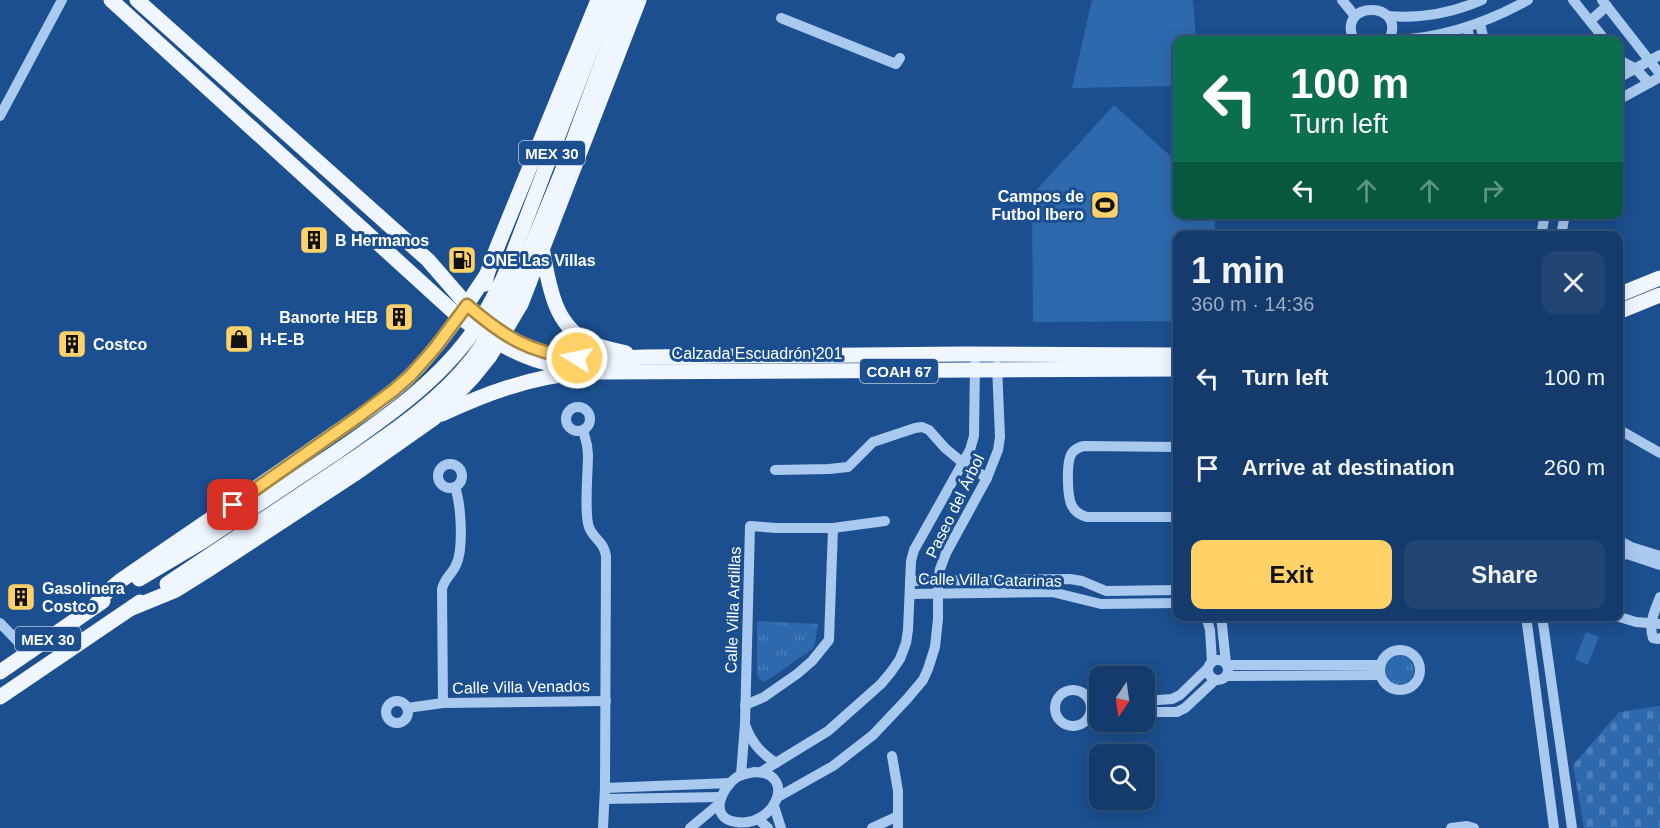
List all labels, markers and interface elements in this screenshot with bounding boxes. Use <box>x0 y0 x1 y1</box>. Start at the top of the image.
icon: left <box>1191 60 1269 138</box>
text: 100 m <box>1290 60 1409 107</box>
text: Turn left <box>1290 109 1388 139</box>
road number: MEX 30 <box>519 141 585 165</box>
icon: left <box>1287 174 1320 207</box>
icon: ahead <box>1350 174 1383 207</box>
icon: ahead <box>1413 174 1446 207</box>
icon: right <box>1476 174 1509 207</box>
place label: Campos de Futbol Ibero <box>992 188 1084 223</box>
sports icon: Campos de Futbol Ibero <box>1089 189 1121 221</box>
building icon: B Hermanos <box>298 224 330 256</box>
place label: B Hermanos <box>335 232 429 249</box>
fuel station icon: ONE Las Villas <box>446 244 478 276</box>
text: 1 min <box>1191 250 1285 291</box>
button: close <box>1542 251 1605 314</box>
place label: ONE Las Villas <box>483 252 596 269</box>
text: 360 m · 14:36 <box>1191 293 1314 315</box>
building icon: Banorte HEB <box>383 301 415 333</box>
place label: Banorte HEB <box>279 309 378 326</box>
shop icon: H-E-B <box>223 323 255 355</box>
position arrow <box>545 326 609 390</box>
building icon: Costco <box>56 328 88 360</box>
place label: H-E-B <box>260 331 304 348</box>
place label: Costco <box>93 336 147 353</box>
street label: Calzada Escuadrón 201 <box>672 345 842 362</box>
road number: COAH 67 <box>860 359 938 383</box>
icon: left <box>1191 362 1224 395</box>
text: Turn left <box>1242 365 1328 390</box>
text: 100 m <box>1544 365 1605 390</box>
street label: Paseo del Árbol <box>922 451 987 560</box>
icon: arrive <box>1191 452 1224 485</box>
text: Arrive at destination <box>1242 455 1455 480</box>
text: 260 m <box>1544 455 1605 480</box>
pin <box>207 479 258 530</box>
icon: arrive <box>216 488 249 521</box>
button: Exit <box>1191 540 1392 609</box>
button: Share <box>1404 540 1605 609</box>
street label: Calle Villa Ardillas <box>722 546 744 674</box>
street label: Calle Villa Catarinas <box>918 570 1062 590</box>
place label: Gasolinera Costco <box>42 580 125 615</box>
building icon: Gasolinera Costco <box>5 581 37 613</box>
road number: MEX 30 <box>15 627 81 651</box>
north arrow <box>1089 666 1155 732</box>
map controls <box>1089 666 1155 810</box>
street label: Calle Villa Venados <box>452 677 590 697</box>
button: search <box>1089 744 1155 810</box>

